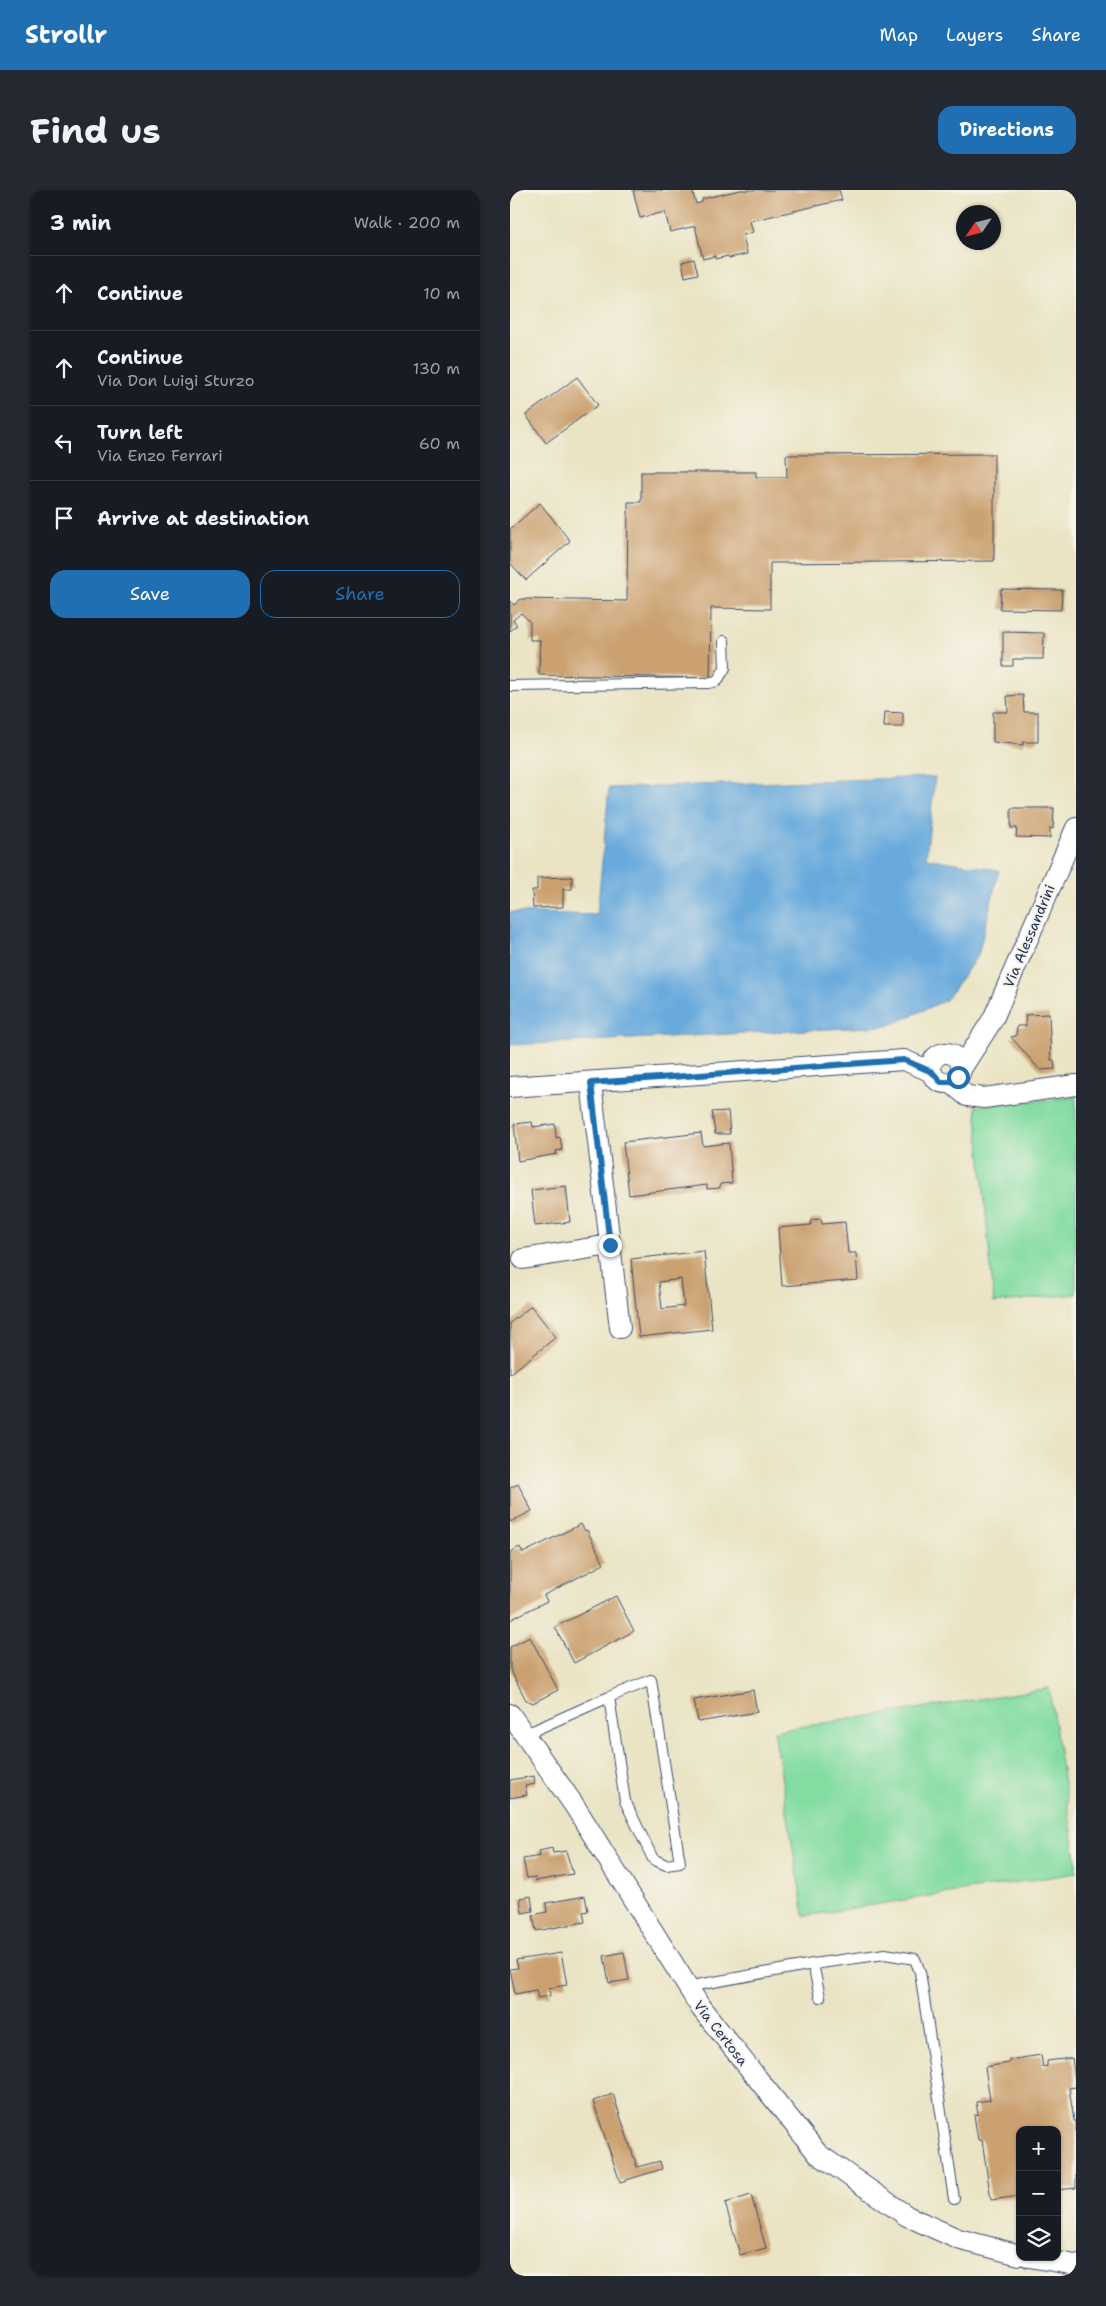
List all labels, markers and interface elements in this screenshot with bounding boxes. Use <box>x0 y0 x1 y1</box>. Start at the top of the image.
text: Strollr <box>25 19 107 51</box>
text: Map <box>880 23 918 47</box>
text: Layers <box>946 23 1003 47</box>
text: Share <box>1031 23 1081 47</box>
button: Directions <box>938 106 1076 154</box>
text: Find us <box>30 107 161 154</box>
north arrow <box>956 205 1001 250</box>
text: 3 min <box>50 209 111 237</box>
text: Walk · 200 m <box>354 212 460 233</box>
icon: ahead <box>50 279 78 307</box>
text: Continue <box>97 281 183 306</box>
text: 10 m <box>423 283 460 304</box>
text: Continue <box>97 345 183 370</box>
icon: ahead <box>50 354 78 382</box>
text: 130 m <box>413 358 460 379</box>
text: Via Don Luigi Sturzo <box>97 370 254 391</box>
text: Turn left <box>97 420 183 445</box>
icon: left <box>50 429 78 457</box>
text: 60 m <box>419 433 460 454</box>
text: Via Enzo Ferrari <box>97 445 223 466</box>
icon: arrive <box>50 504 78 532</box>
text: Arrive at destination <box>97 506 309 531</box>
button: Save <box>50 570 250 618</box>
button: Share <box>260 570 460 618</box>
street label: Via Alessandrini <box>999 882 1059 990</box>
route start <box>947 1066 970 1089</box>
route end <box>599 1234 622 1257</box>
street label: Via Certosa <box>690 1997 752 2070</box>
map controls <box>1016 2126 1061 2261</box>
button: + <box>1016 2126 1061 2171</box>
button: − <box>1016 2171 1061 2216</box>
button: layers <box>1016 2216 1061 2261</box>

